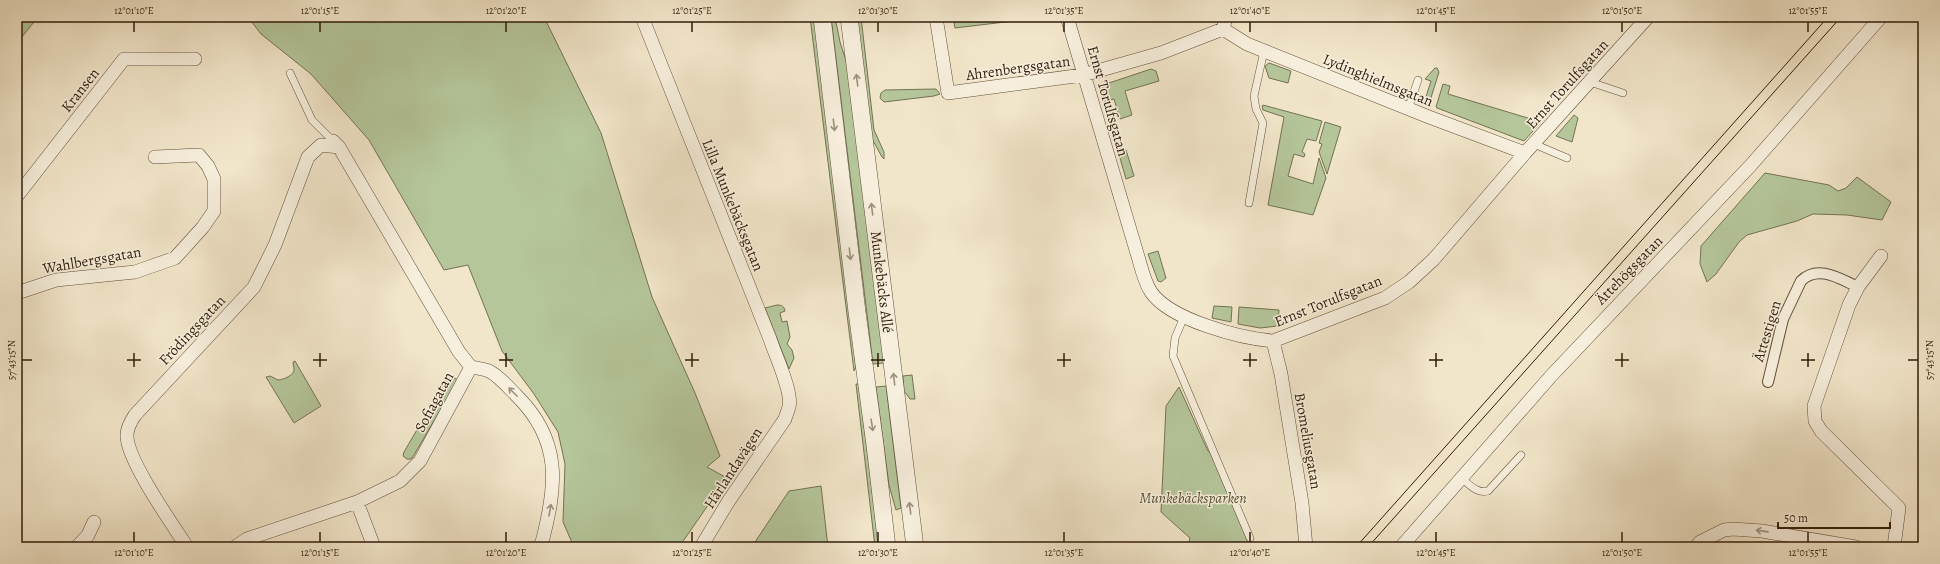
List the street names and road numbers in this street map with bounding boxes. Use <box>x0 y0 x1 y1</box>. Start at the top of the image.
street label: Ernst Torulfsgatan <box>1521 35 1613 133</box>
street label: Ernst Torulfsgatan <box>1083 43 1133 159</box>
street label: Lydinghielmsgatan <box>1320 49 1436 111</box>
street label: Ahrenbergsgatan <box>964 51 1071 85</box>
street label: Kransen <box>56 64 104 116</box>
street label: Lilla Munkebäcksgatan <box>697 136 769 274</box>
street label: Munkebäcks Allé <box>866 230 898 334</box>
street label: Ättehögsgatan <box>1590 231 1667 310</box>
street label: Wahlbergsgatan <box>40 242 143 279</box>
street label: Ernst Torulfsgatan <box>1271 270 1385 332</box>
street label: Frödingsgatan <box>154 291 230 369</box>
street label: Ättestigen <box>1748 298 1786 365</box>
street label: Sofiagatan <box>410 368 458 436</box>
street label: Bromeliusgatan <box>1290 391 1326 491</box>
street label: Härlandavägen <box>699 423 767 513</box>

